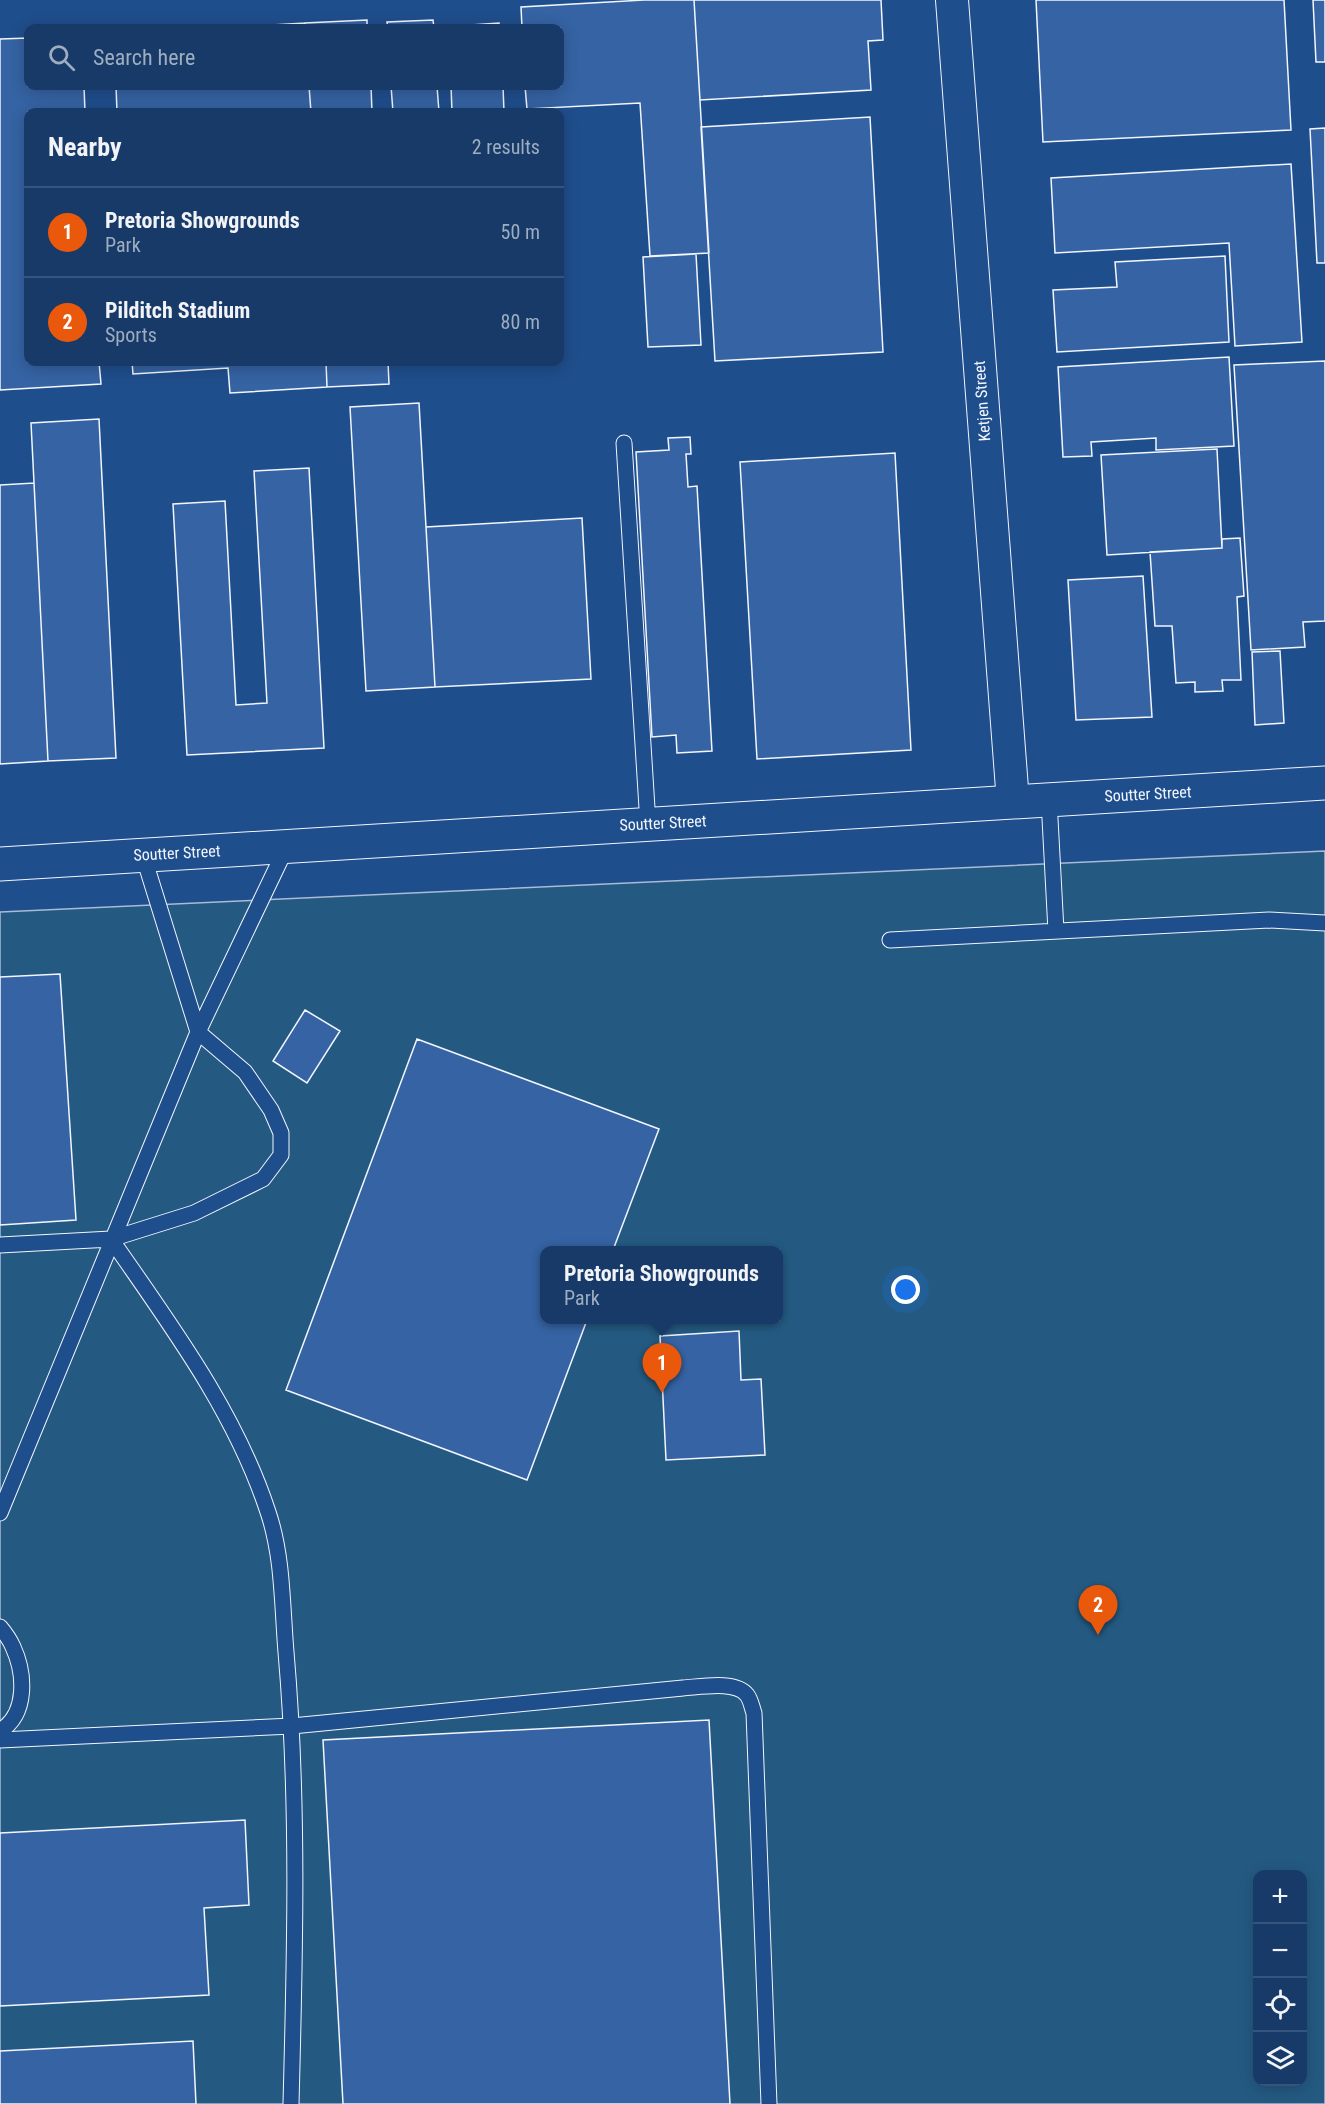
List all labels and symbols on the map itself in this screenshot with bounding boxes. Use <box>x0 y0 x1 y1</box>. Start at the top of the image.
street label: Ketjen Street <box>970 360 994 442</box>
street label: Soutter Street <box>1104 782 1192 806</box>
street label: Soutter Street <box>619 811 707 835</box>
street label: Soutter Street <box>133 841 221 865</box>
your location <box>891 1275 920 1304</box>
pin: 1 <box>642 1344 682 1393</box>
pin: 2 <box>1078 1586 1118 1635</box>

